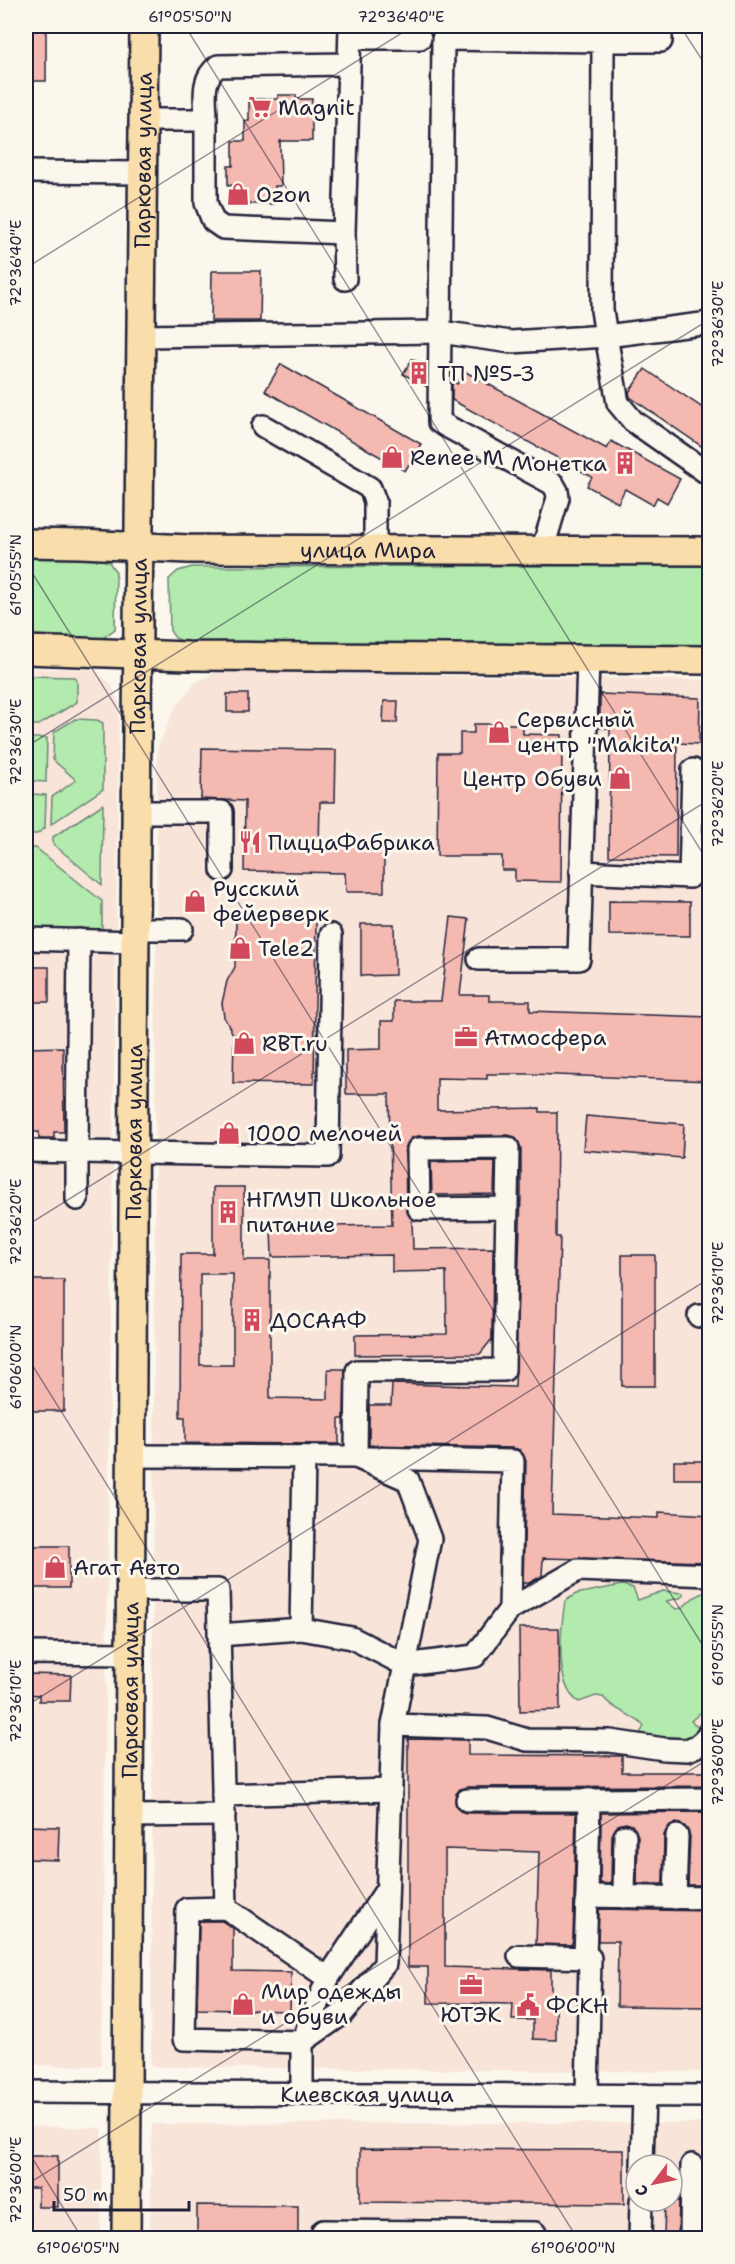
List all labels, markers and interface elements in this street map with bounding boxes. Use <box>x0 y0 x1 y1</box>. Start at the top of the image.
text: 61°05'50"N <box>148 7 232 27</box>
text: 72°36'40"E <box>358 7 444 27</box>
street label: Парковая улица <box>128 71 159 248</box>
place label: Magnit <box>278 93 355 122</box>
supermarket icon: Magnit <box>247 94 273 120</box>
place label: Ozon <box>256 180 311 209</box>
shop icon: Ozon <box>225 181 251 207</box>
text: 72°36'40"E <box>6 220 26 306</box>
text: 72°36'30"E <box>708 281 728 367</box>
place label: ТП №5-3 <box>437 359 535 388</box>
building icon: ТП №5-3 <box>406 360 432 386</box>
place label: Renee M <box>410 443 504 472</box>
shop icon: Renee M <box>379 444 405 470</box>
place label: Монетка <box>511 449 607 478</box>
building icon: Монетка <box>612 450 638 476</box>
text: 61°05'55"N <box>6 534 26 616</box>
street label: улица Мира <box>300 535 436 565</box>
street label: Парковая улица <box>123 557 154 734</box>
text: 72°36'30"E <box>6 699 26 785</box>
place label: Сервисный центр "Makita" <box>517 705 680 759</box>
shop icon: Сервисный центр "Makita" <box>486 719 512 745</box>
text: 72°36'20"E <box>708 761 728 847</box>
place label: Центр Обуви <box>462 764 602 793</box>
shop icon: Центр Обуви <box>607 765 633 791</box>
place label: ПиццаФабрика <box>268 828 435 857</box>
restaurant icon: ПиццаФабрика <box>237 829 263 855</box>
place label: Русский фейерверк <box>213 874 329 928</box>
shop icon: Русский фейерверк <box>182 888 208 914</box>
place label: Tele2 <box>258 934 314 963</box>
shop icon: Tele2 <box>227 935 253 961</box>
place label: Атмосфера <box>484 1023 607 1052</box>
office icon: Атмосфера <box>453 1024 479 1050</box>
place label: RBT.ru <box>262 1029 328 1058</box>
shop icon: RBT.ru <box>231 1030 257 1056</box>
street label: Парковая улица <box>119 1043 149 1220</box>
place label: 1000 мелочей <box>247 1119 402 1148</box>
shop icon: 1000 мелочей <box>216 1120 242 1146</box>
text: 72°36'20"E <box>6 1179 26 1265</box>
place label: НГМУП Школьное питание <box>246 1185 437 1239</box>
building icon: НГМУП Школьное питание <box>215 1199 241 1225</box>
text: 72°36'10"E <box>708 1242 728 1324</box>
place label: ДОСААФ <box>270 1306 366 1335</box>
building icon: ДОСААФ <box>239 1307 265 1333</box>
text: 61°06'00"N <box>6 1325 26 1409</box>
place label: Агат Авто <box>73 1553 180 1582</box>
shop icon: Агат Авто <box>42 1554 68 1580</box>
street label: Парковая улица <box>115 1601 145 1778</box>
text: 61°05'55"N <box>708 1604 728 1686</box>
text: 72°36'10"E <box>6 1660 26 1742</box>
text: 72°36'00"E <box>708 1719 728 1805</box>
office icon: ЮТЭК <box>458 1972 484 1998</box>
place label: Мир одежды и обуви <box>261 1977 402 2031</box>
shop icon: Мир одежды и обуви <box>230 1991 256 2017</box>
place label: ФСКН <box>546 1991 609 2020</box>
public building icon: ФСКН <box>515 1992 541 2018</box>
place label: ЮТЭК <box>440 2000 502 2029</box>
street label: Киевская улица <box>280 2080 454 2109</box>
text: 72°36'00"E <box>6 2137 26 2223</box>
north arrow <box>624 2153 684 2213</box>
scale bar <box>54 2174 189 2212</box>
text: С <box>630 2181 653 2200</box>
text: 50 m <box>63 2183 108 2207</box>
text: 61°06'05"N <box>36 2238 120 2258</box>
text: 61°06'00"N <box>531 2238 615 2258</box>

